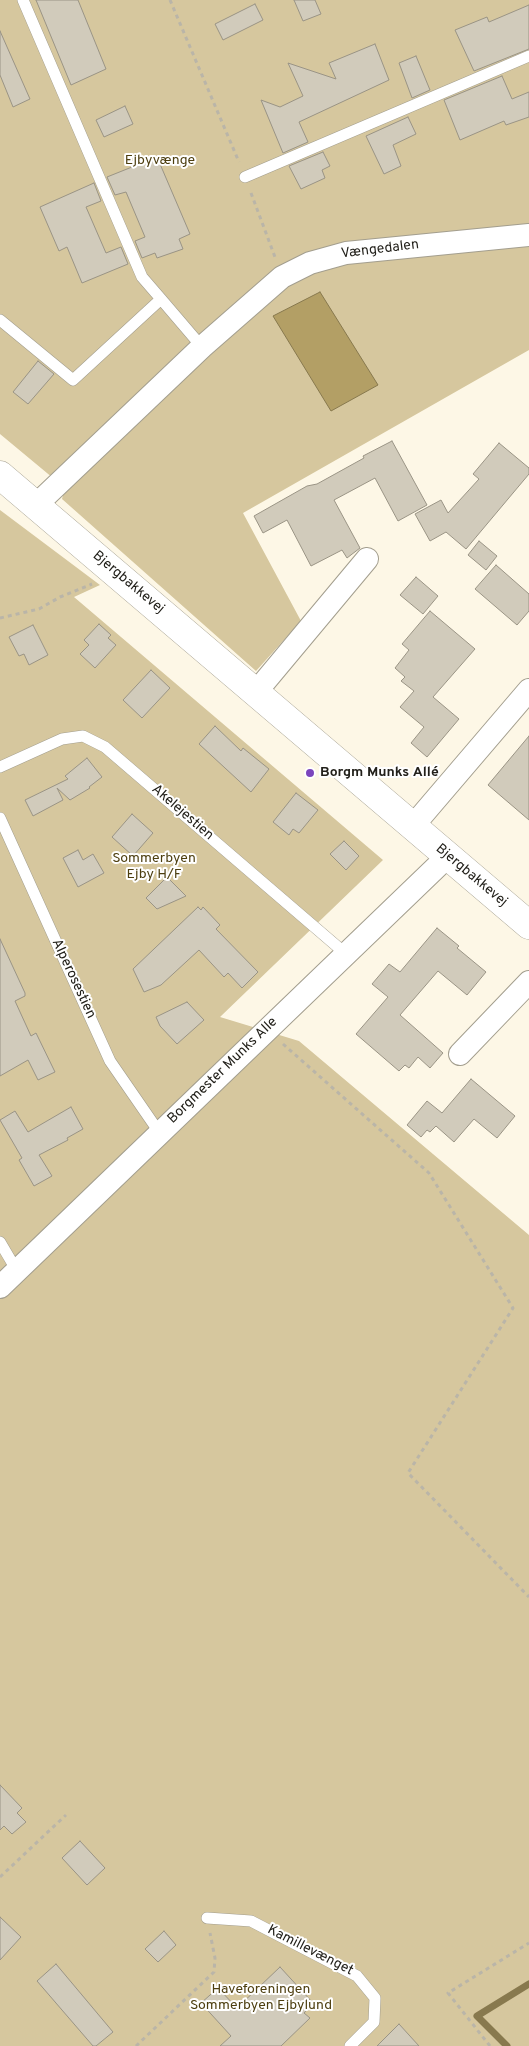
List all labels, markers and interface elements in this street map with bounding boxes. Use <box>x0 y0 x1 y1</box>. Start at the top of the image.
park label: Ejbyvænge <box>125 153 195 169</box>
street label: Vængedalen <box>340 237 420 263</box>
street label: Bjergbakkevej <box>89 548 167 618</box>
place label: Borgm Munks Allé <box>320 765 439 781</box>
marker: Borgm Munks Allé <box>304 767 316 779</box>
street label: Akelejestien <box>148 781 216 845</box>
street label: Bjergbakkevej <box>432 841 510 911</box>
park label: Sommerbyen Ejby H/F <box>112 851 196 884</box>
street label: Alperosestien <box>47 936 99 1022</box>
street label: Borgmester Munks Alle <box>165 1014 281 1128</box>
street label: Kamillevænget <box>264 1922 356 1980</box>
park label: Haveforeningen Sommerbyen Ejbylund <box>190 1982 332 2014</box>

